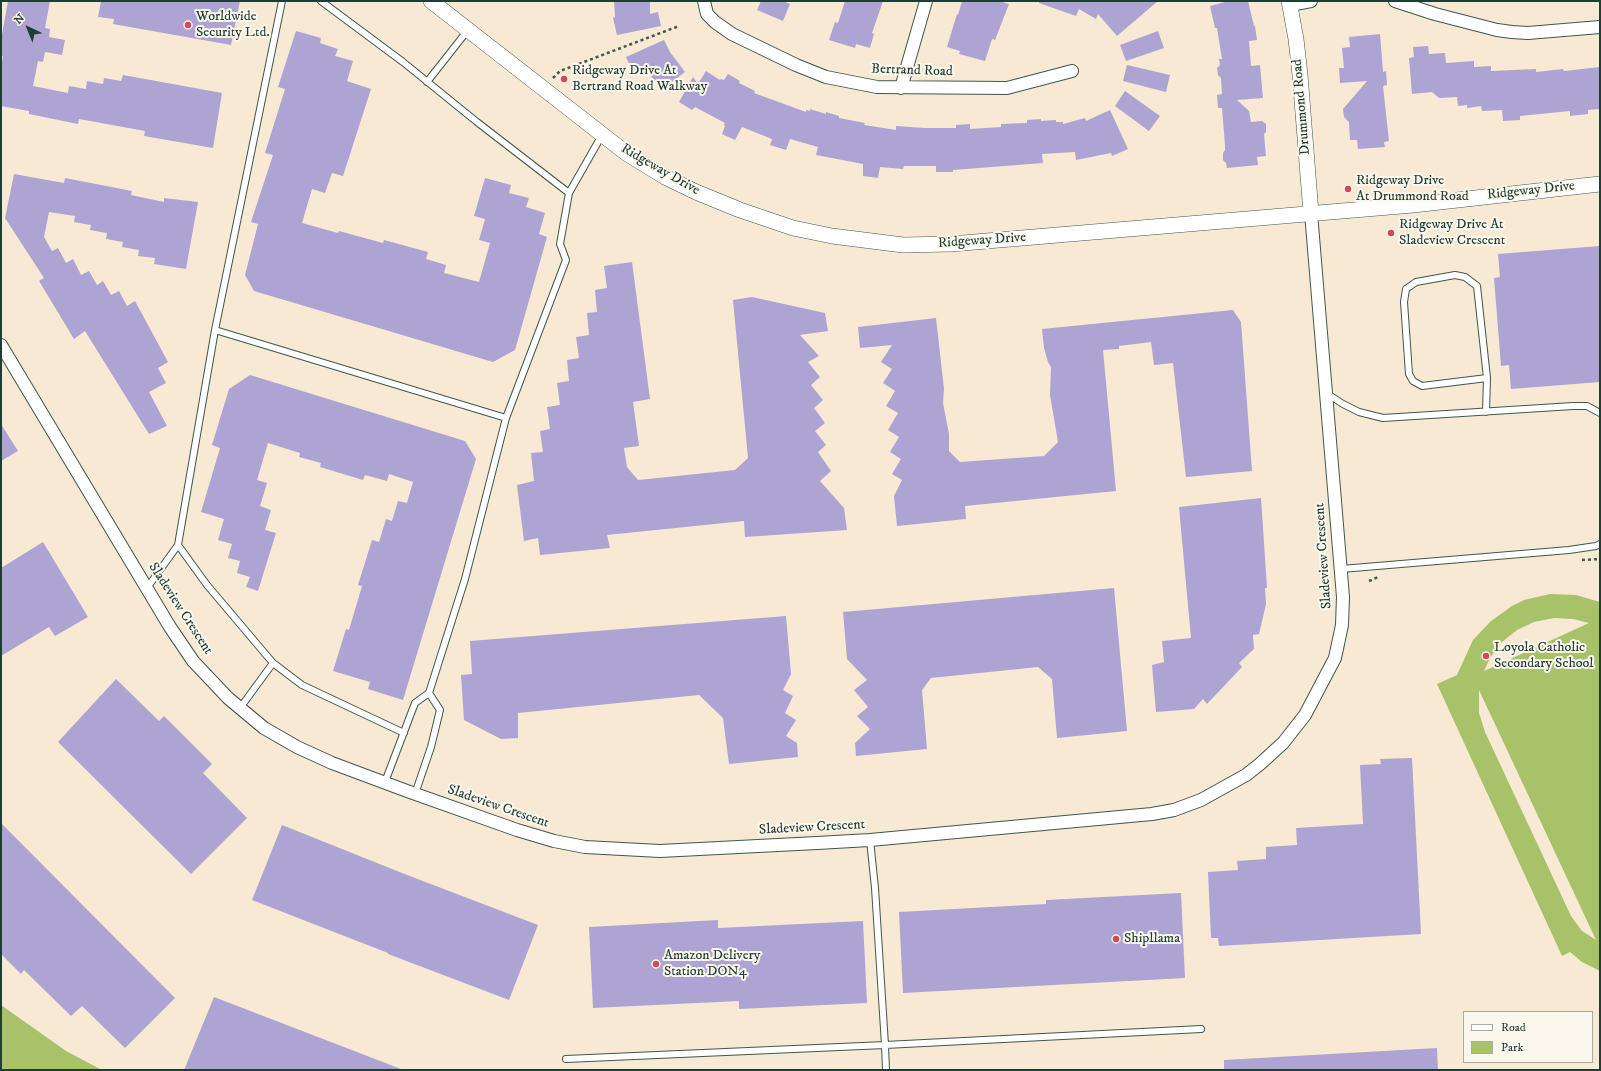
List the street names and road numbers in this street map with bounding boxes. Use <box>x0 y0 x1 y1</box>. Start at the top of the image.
street label: Drummond Road <box>1289 58 1315 156</box>
street label: Bertrand Road <box>871 61 953 81</box>
street label: Ridgeway Drive <box>618 141 702 199</box>
street label: Ridgeway Drive <box>1486 178 1576 204</box>
street label: Ridgeway Drive <box>937 230 1027 252</box>
street label: Sladeview Crescent <box>1312 502 1336 610</box>
street label: Sladeview Crescent <box>144 560 216 658</box>
street label: Sladeview Crescent <box>445 782 551 832</box>
street label: Sladeview Crescent <box>759 817 865 839</box>

